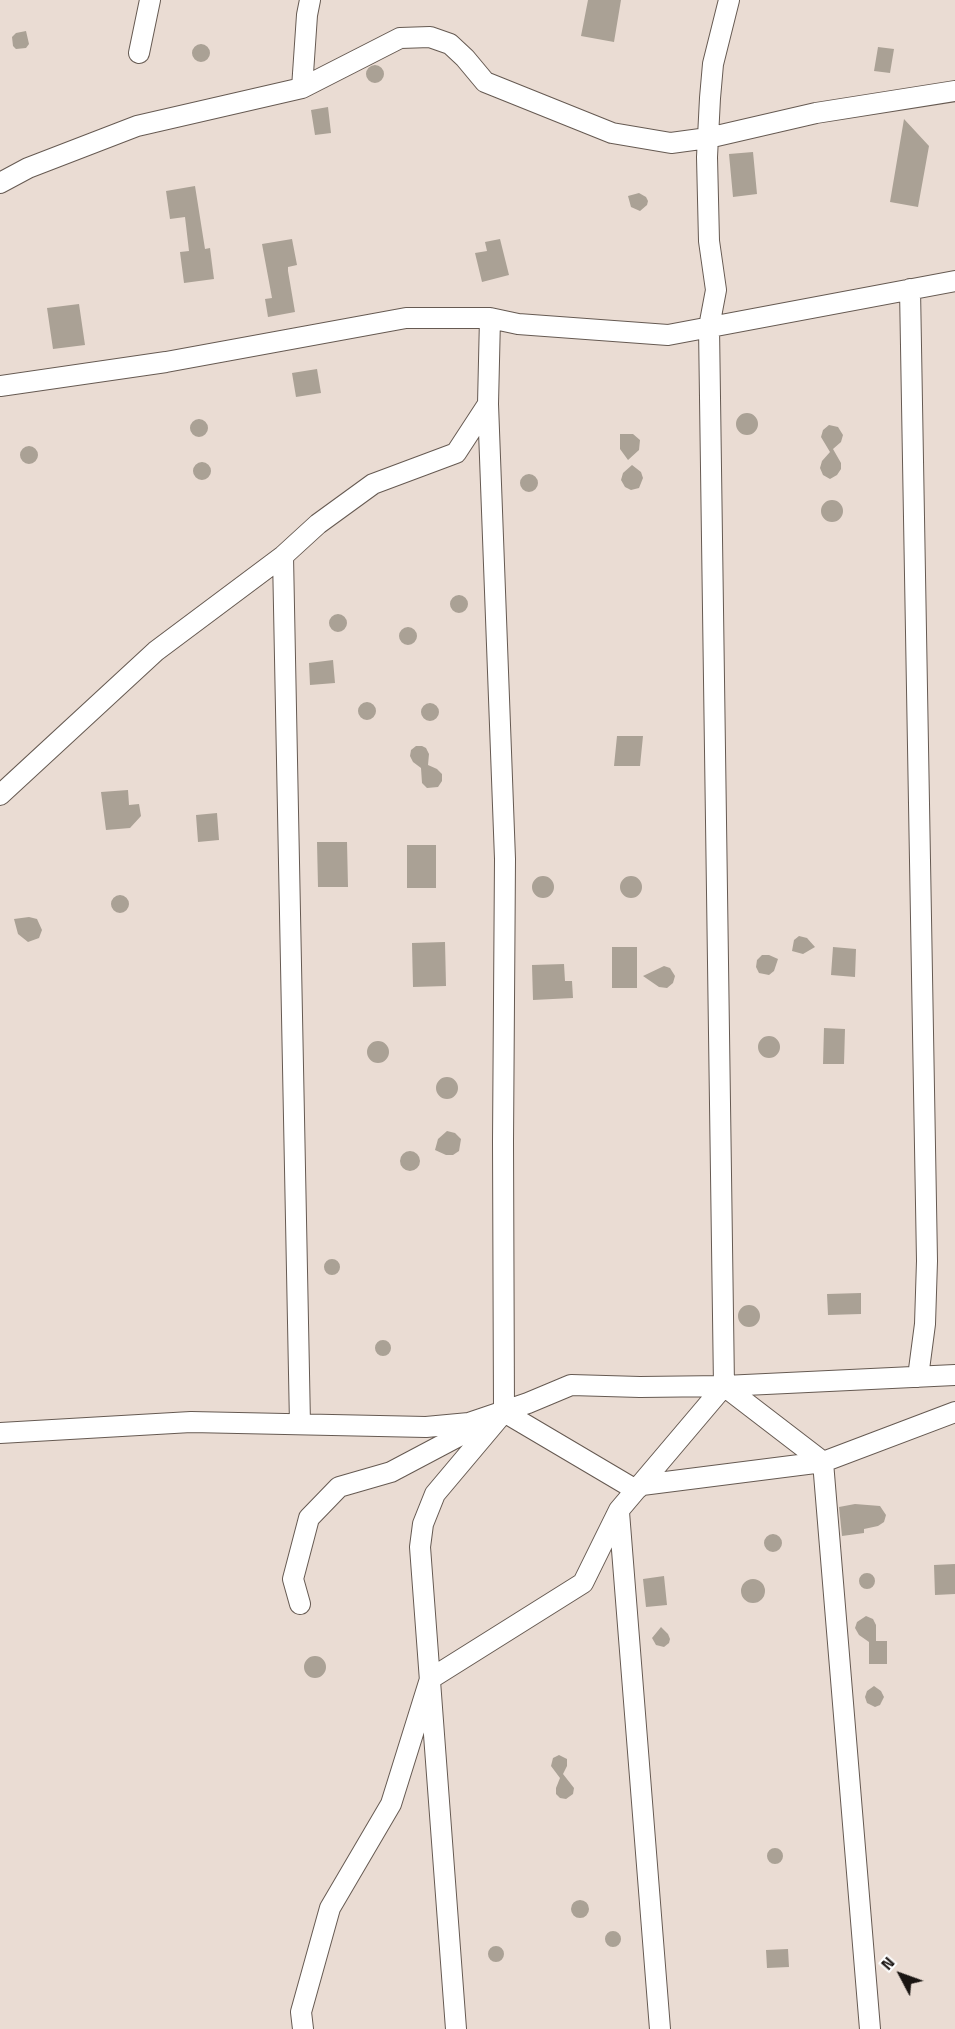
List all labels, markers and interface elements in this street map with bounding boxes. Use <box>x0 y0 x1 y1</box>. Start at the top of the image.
north arrow <box>871 1945 931 2005</box>
text: N <box>875 1951 900 1975</box>

